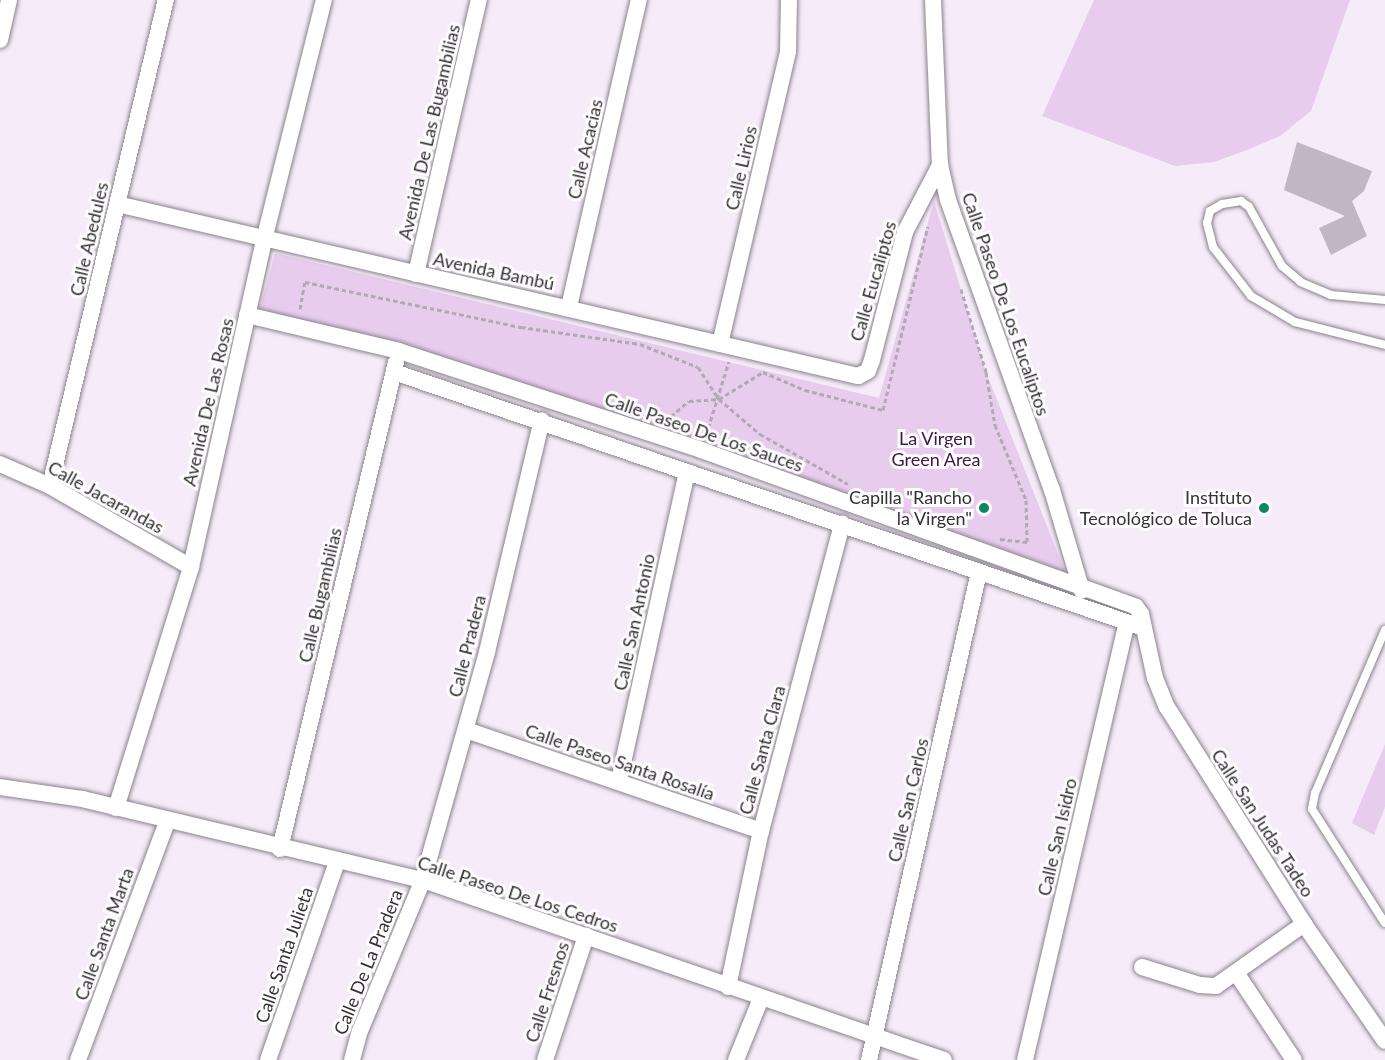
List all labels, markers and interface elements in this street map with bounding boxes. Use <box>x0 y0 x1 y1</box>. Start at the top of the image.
street label: Avenida De Las Bugambilias <box>394 22 464 242</box>
street label: Calle Acacias <box>563 97 607 201</box>
street label: Calle Lirios <box>721 124 761 212</box>
street label: Calle Abedules <box>65 180 113 298</box>
street label: Calle Paseo De Los Eucaliptos <box>958 190 1054 418</box>
street label: Calle Eucaliptos <box>846 218 900 344</box>
street label: Avenida Bambú <box>431 248 557 294</box>
street label: Avenida De Las Rosas <box>178 316 238 488</box>
street label: Calle Paseo De Los Sauces <box>602 388 806 476</box>
park label: La Virgen Green Area <box>891 428 981 470</box>
street label: Calle Jacarandas <box>44 456 168 538</box>
place label: Capilla "Rancho la Virgen" <box>849 487 972 530</box>
place label: Instituto Tecnológico de Toluca <box>1079 487 1252 530</box>
marker: Capilla "Rancho la Virgen" <box>977 501 991 515</box>
marker: Instituto Tecnológico de Toluca <box>1257 501 1271 515</box>
street label: Calle Bugambilias <box>294 525 346 665</box>
street label: Calle San Antonio <box>609 551 659 693</box>
street label: Calle Pradera <box>444 593 490 699</box>
street label: Calle Santa Clara <box>734 683 790 817</box>
street label: Calle Paseo Santa Rosalía <box>522 719 718 805</box>
street label: Calle San Carlos <box>883 736 933 864</box>
street label: Calle San Judas Tadeo <box>1207 745 1319 901</box>
street label: Calle San Isidro <box>1033 776 1081 898</box>
street label: Calle Paseo De Los Cedros <box>415 851 621 937</box>
street label: Calle Santa Marta <box>70 865 138 1003</box>
street label: Calle Santa Julieta <box>251 884 317 1026</box>
street label: Calle De La Pradera <box>329 886 407 1038</box>
street label: Calle Fresnos <box>521 939 573 1045</box>

